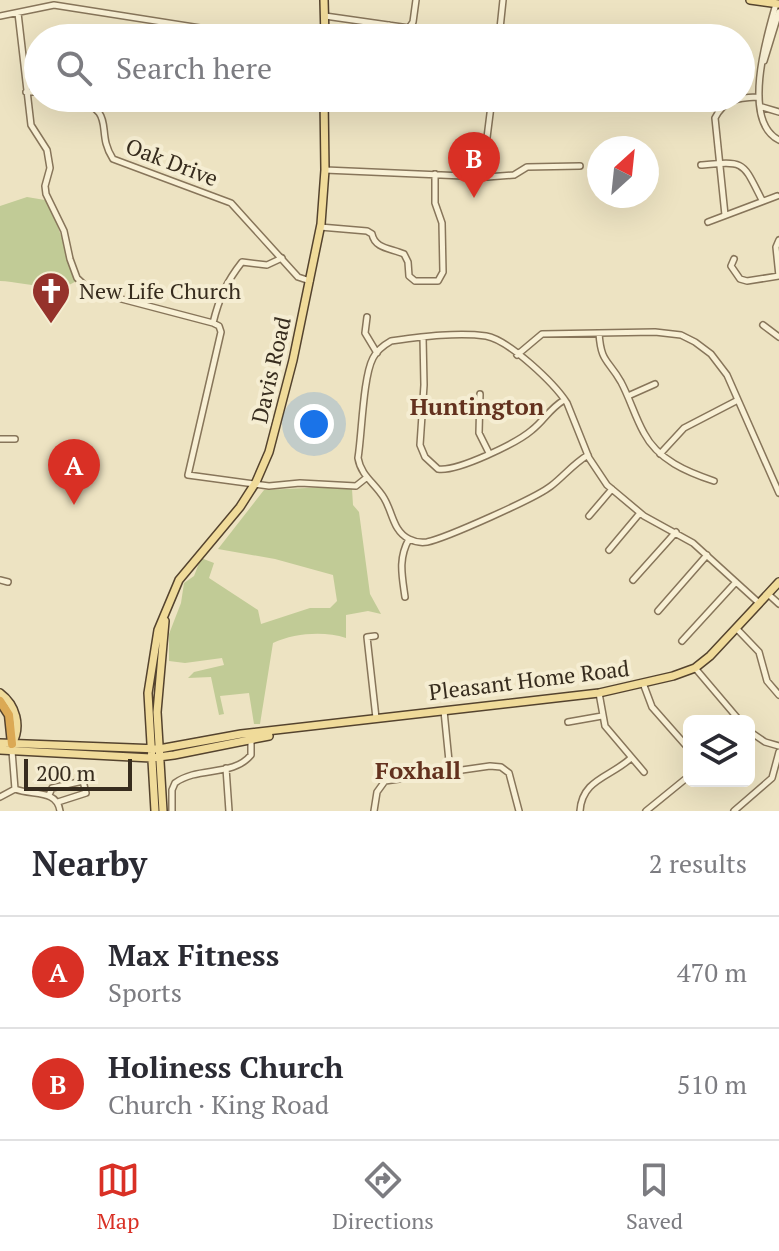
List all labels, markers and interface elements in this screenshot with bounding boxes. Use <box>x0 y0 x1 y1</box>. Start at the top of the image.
search box <box>24 24 755 112</box>
icon: search <box>52 46 96 90</box>
text: Search here <box>116 48 272 88</box>
street label: Oak Drive <box>122 131 222 192</box>
pin: B <box>448 132 500 198</box>
north arrow <box>587 136 659 208</box>
church icon: New Life Church <box>30 270 72 325</box>
place label: New Life Church <box>79 276 241 305</box>
street label: Davis Road <box>244 314 297 426</box>
district label: Huntington <box>410 390 545 422</box>
your location <box>294 404 334 444</box>
pin: A <box>48 439 100 505</box>
street label: Pleasant Home Road <box>427 653 631 706</box>
map controls <box>683 715 755 787</box>
button: layers <box>683 715 755 787</box>
district label: Foxhall <box>375 754 461 786</box>
scale bar <box>24 755 132 791</box>
text: 200 m <box>36 758 96 787</box>
text: Nearby <box>32 841 147 886</box>
text: 2 results <box>649 846 747 880</box>
text: Max Fitness <box>108 935 279 975</box>
text: A <box>49 955 67 989</box>
text: 470 m <box>677 955 747 989</box>
text: Sports <box>108 975 182 1009</box>
text: Holiness Church <box>108 1047 344 1087</box>
text: B <box>50 1067 66 1101</box>
text: 510 m <box>677 1067 747 1101</box>
text: Church · King Road <box>108 1087 329 1121</box>
tab: Map <box>96 1158 140 1235</box>
tab: Directions <box>332 1158 434 1235</box>
tab: Saved <box>626 1158 683 1235</box>

